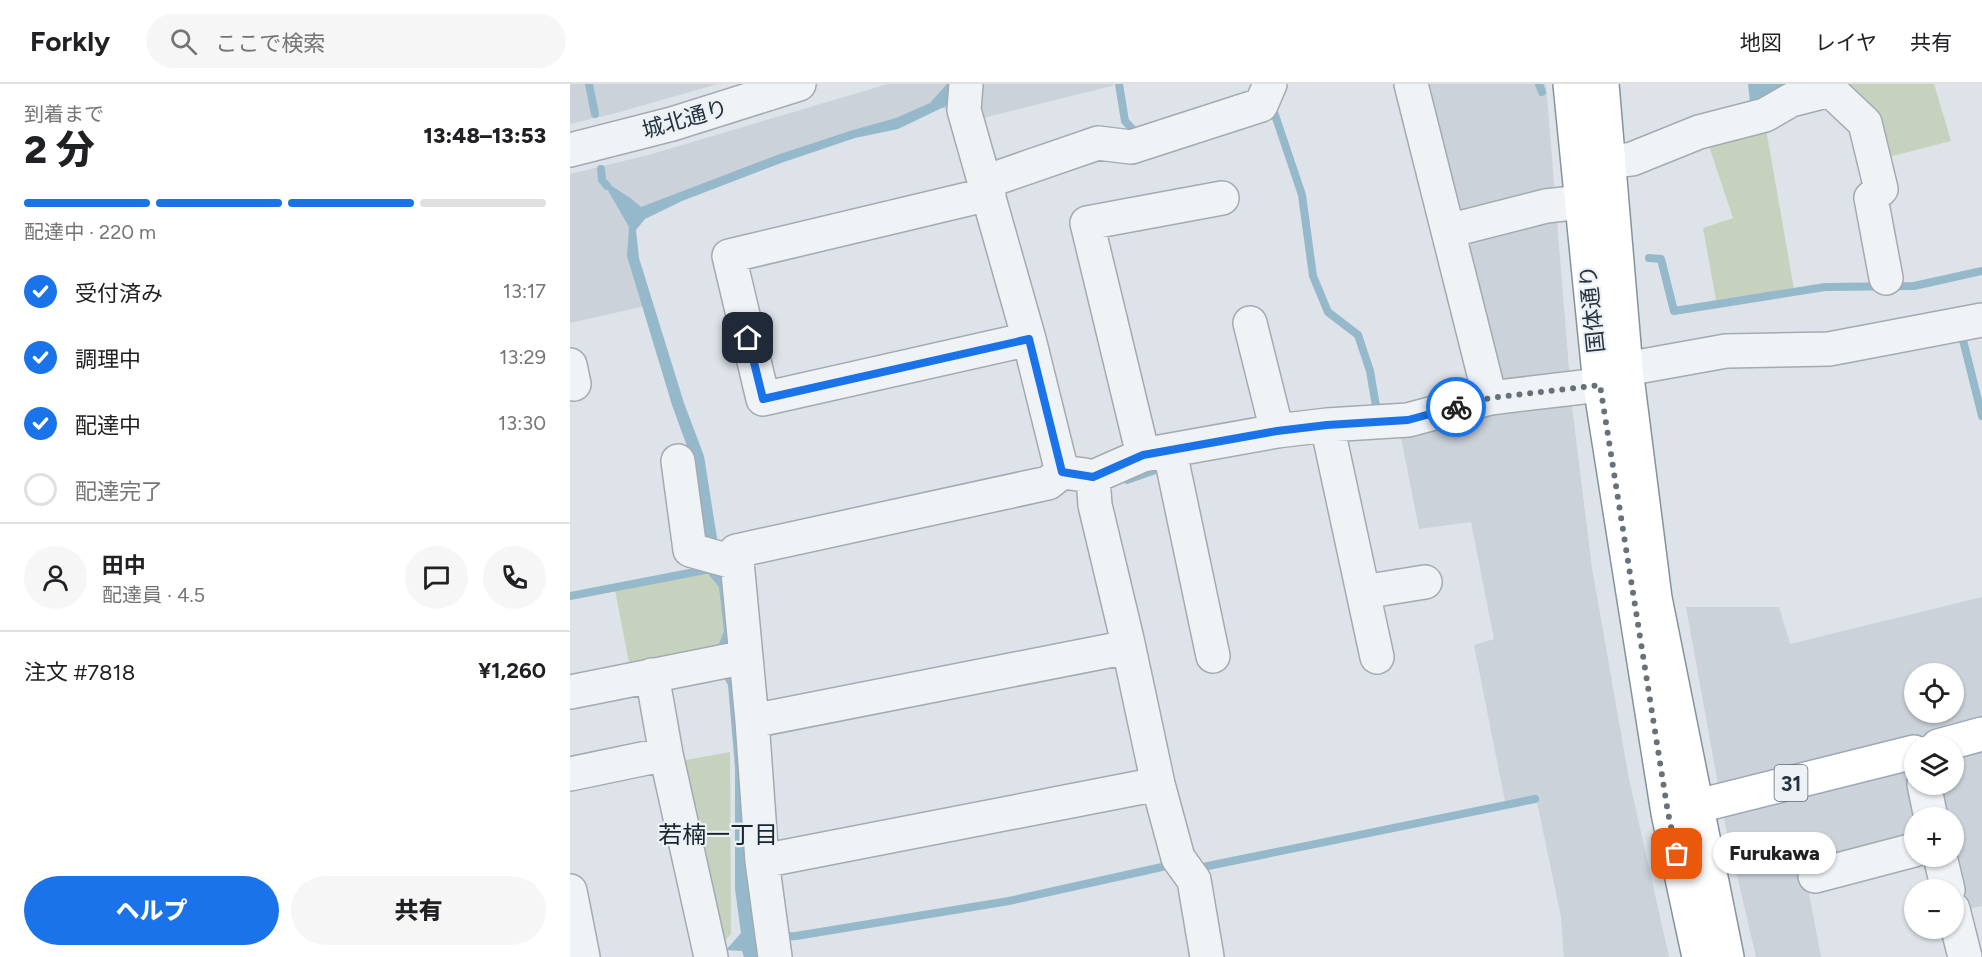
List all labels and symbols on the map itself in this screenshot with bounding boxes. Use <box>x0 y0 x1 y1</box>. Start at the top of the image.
street label: 城北通り <box>639 94 731 144</box>
street label: 国体通り <box>1574 264 1610 354</box>
pin <box>722 312 773 363</box>
courier <box>1426 377 1486 437</box>
road number: 31 <box>1774 765 1808 801</box>
district label: 若楠一丁目 <box>658 820 778 849</box>
pin <box>1651 828 1702 879</box>
callout: Furukawa <box>1713 833 1836 875</box>

